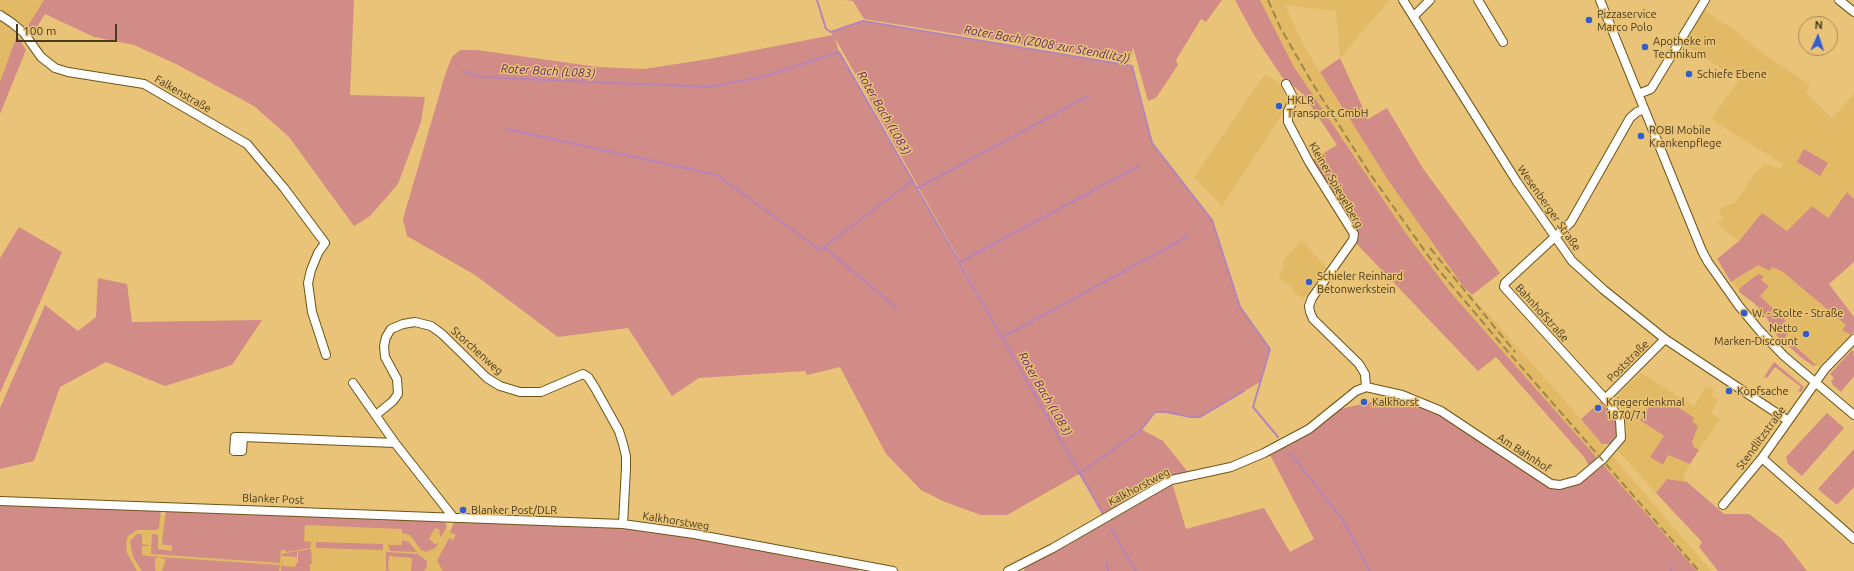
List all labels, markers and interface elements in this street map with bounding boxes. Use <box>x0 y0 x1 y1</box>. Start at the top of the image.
place label: Pizzaservice Marco Polo <box>1597 7 1656 33</box>
marker: Pizzaservice Marco Polo <box>1584 15 1594 25</box>
scale bar <box>18 16 119 42</box>
north arrow <box>1798 16 1838 56</box>
text: N <box>1814 19 1823 31</box>
water label: Roter Bach (Z008 zur Stendlitz)) <box>963 22 1131 66</box>
text: 100 m <box>23 24 56 37</box>
place label: Apotheke im Technikum <box>1653 34 1716 60</box>
marker: Apotheke im Technikum <box>1640 42 1650 52</box>
water label: Roter Bach (L083) <box>500 61 596 81</box>
place label: Schiefe Ebene <box>1697 67 1767 81</box>
water label: Roter Bach (L083) <box>854 68 914 158</box>
marker: Schiefe Ebene <box>1684 69 1694 79</box>
street label: Falkenstraße <box>152 72 214 116</box>
place label: HKLR Transport GmbH <box>1287 93 1368 119</box>
marker: HKLR Transport GmbH <box>1274 101 1284 111</box>
place label: ROBI Mobile Krankenpflege <box>1649 123 1721 149</box>
marker: ROBI Mobile Krankenpflege <box>1636 131 1646 141</box>
street label: Kleiner Spiegelberg <box>1306 140 1366 230</box>
street label: Wesenberger Straße <box>1514 163 1584 253</box>
place label: Schieler Reinhard Betonwerkstein <box>1317 269 1403 295</box>
marker: Schieler Reinhard Betonwerkstein <box>1304 277 1314 287</box>
street label: Bahnhofstraße <box>1512 281 1572 345</box>
place label: W. - Stolte - Straße <box>1752 306 1843 320</box>
marker: W. - Stolte - Straße <box>1739 308 1749 318</box>
place label: Netto Marken-Discount <box>1714 321 1798 347</box>
street label: Storchenweg <box>448 324 506 378</box>
marker: Netto Marken-Discount <box>1801 329 1811 339</box>
street label: Poststraße <box>1604 337 1652 385</box>
water label: Roter Bach (L083) <box>1015 349 1075 439</box>
place label: Kopfsache <box>1737 384 1789 398</box>
marker: Kopfsache <box>1724 386 1734 396</box>
place label: Kalkhorst <box>1372 395 1419 409</box>
place label: Kriegerdenkmal 1870/71 <box>1606 395 1685 421</box>
marker: Kalkhorst <box>1359 397 1369 407</box>
marker: Kriegerdenkmal 1870/71 <box>1593 403 1603 413</box>
street label: Stendlitzstraße <box>1733 404 1789 472</box>
street label: Am Bahnhof <box>1495 431 1553 475</box>
street label: Kalkhorstweg <box>1106 465 1172 509</box>
street label: Blanker Post <box>242 491 304 507</box>
place label: Blanker Post/DLR <box>471 503 557 517</box>
marker: Blanker Post/DLR <box>458 505 468 515</box>
street label: Kalkhorstweg <box>642 509 710 533</box>

